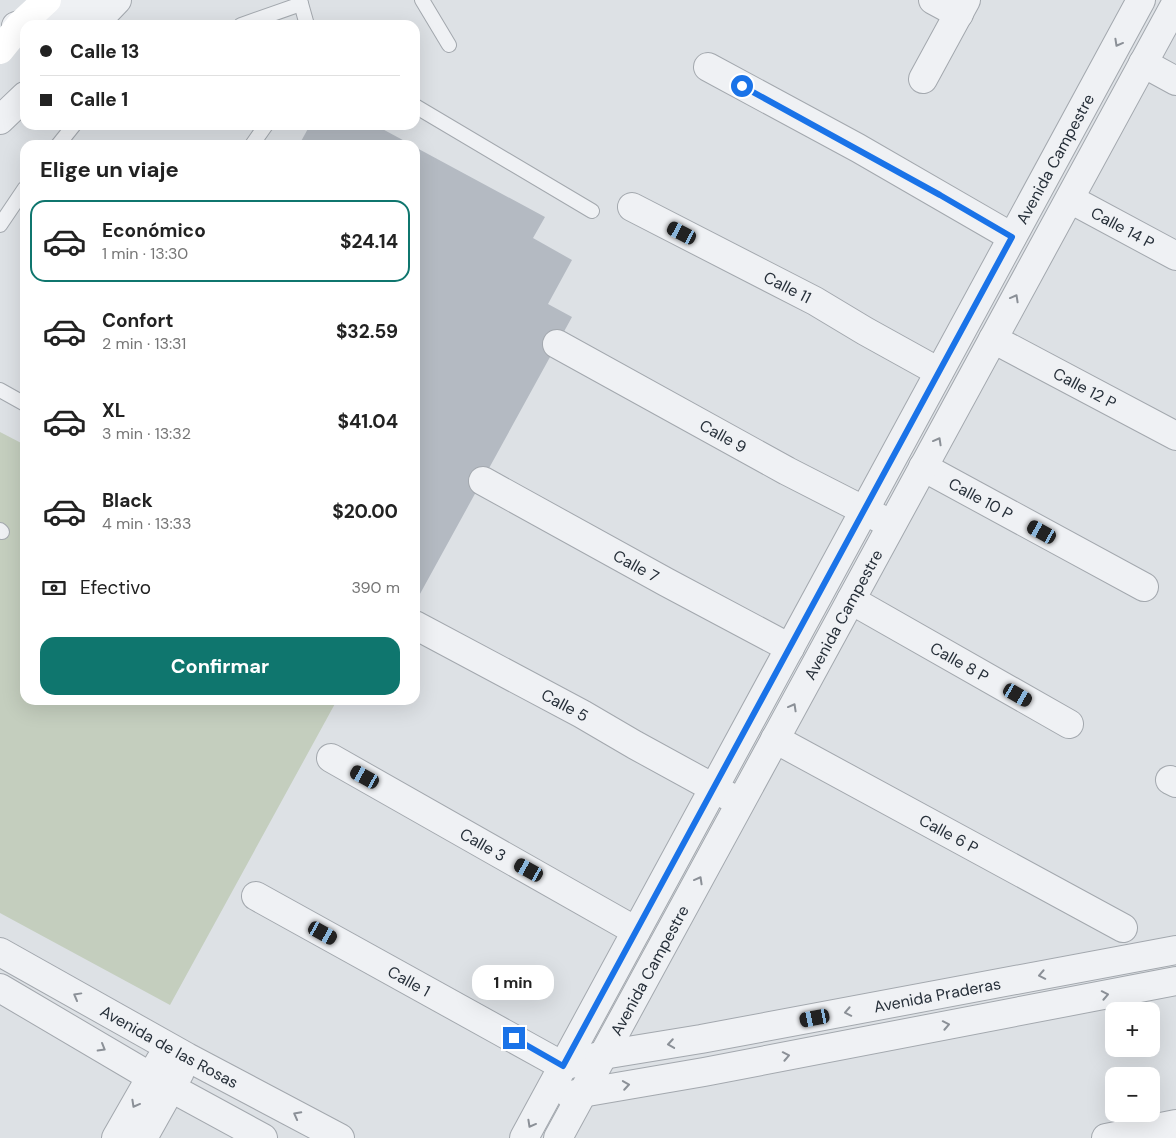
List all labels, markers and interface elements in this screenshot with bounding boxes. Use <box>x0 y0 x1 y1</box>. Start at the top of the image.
one-way arrow <box>1114 38 1124 47</box>
text: Calle 13 <box>70 39 140 64</box>
route start <box>731 75 753 97</box>
text: Calle 1 <box>70 87 128 112</box>
street label: Avenida Campestre <box>1012 90 1099 228</box>
text: Elige un viaje <box>40 155 179 184</box>
street label: Calle 14 P <box>1087 202 1158 253</box>
text: Económico <box>102 218 206 243</box>
icon: car <box>42 219 87 264</box>
car <box>665 220 698 246</box>
text: $24.14 <box>340 229 398 254</box>
text: 1 min · 13:30 <box>102 243 188 264</box>
street label: Calle 11 <box>760 266 815 308</box>
one-way arrow <box>1009 294 1019 303</box>
text: Confort <box>102 308 174 333</box>
icon: car <box>42 309 87 354</box>
text: $32.59 <box>336 319 398 344</box>
text: 2 min · 13:31 <box>102 333 186 354</box>
street label: Calle 12 P <box>1049 363 1120 413</box>
text: XL <box>102 398 125 423</box>
icon: car <box>42 399 87 444</box>
text: $41.04 <box>338 409 398 434</box>
street label: Calle 9 <box>696 415 750 458</box>
text: 3 min · 13:32 <box>102 423 191 444</box>
one-way arrow <box>931 437 941 446</box>
street label: Calle 10 P <box>945 473 1017 525</box>
text: Black <box>102 488 153 513</box>
icon: car <box>42 489 87 534</box>
text: $20.00 <box>332 499 398 524</box>
text: 4 min · 13:33 <box>102 513 192 534</box>
car <box>1025 518 1058 546</box>
street label: Calle 7 <box>609 545 663 587</box>
street label: Avenida Campestre <box>799 546 887 684</box>
icon: cash <box>40 574 68 602</box>
text: Efectivo <box>80 575 151 600</box>
text: 390 m <box>352 577 400 598</box>
button: Confirmar <box>40 637 400 695</box>
street label: Calle 8 P <box>926 637 992 687</box>
car <box>1001 681 1034 709</box>
street label: Calle 5 <box>538 684 592 727</box>
one-way arrow <box>787 703 797 712</box>
car <box>348 763 381 791</box>
street label: Calle 6 P <box>915 809 982 859</box>
street label: Calle 3 <box>456 823 510 866</box>
car <box>512 856 545 884</box>
one-way arrow <box>692 876 702 885</box>
street label: Avenida Campestre <box>606 902 694 1039</box>
car <box>306 919 339 947</box>
street label: Calle 1 <box>384 961 434 1001</box>
callout: 1 min <box>473 966 555 1000</box>
one-way arrow <box>1038 969 1046 980</box>
text: 1 min <box>494 972 532 993</box>
street label: Avenida Praderas <box>872 973 1002 1017</box>
one-way arrow <box>1101 990 1110 1000</box>
one-way arrow <box>74 992 83 1002</box>
street label: Avenida de las Rosas <box>96 1000 242 1093</box>
map controls <box>1105 1002 1160 1122</box>
button: + <box>1105 1002 1160 1057</box>
one-way arrow <box>844 1006 852 1016</box>
car <box>798 1008 831 1028</box>
one-way arrow <box>941 1021 950 1031</box>
route end <box>503 1027 525 1049</box>
one-way arrow <box>667 1038 675 1049</box>
one-way arrow <box>97 1042 106 1052</box>
one-way arrow <box>782 1051 791 1062</box>
button: − <box>1105 1067 1160 1122</box>
one-way arrow <box>622 1080 631 1090</box>
one-way arrow <box>132 1099 142 1108</box>
one-way arrow <box>293 1111 302 1121</box>
one-way arrow <box>528 1119 538 1128</box>

